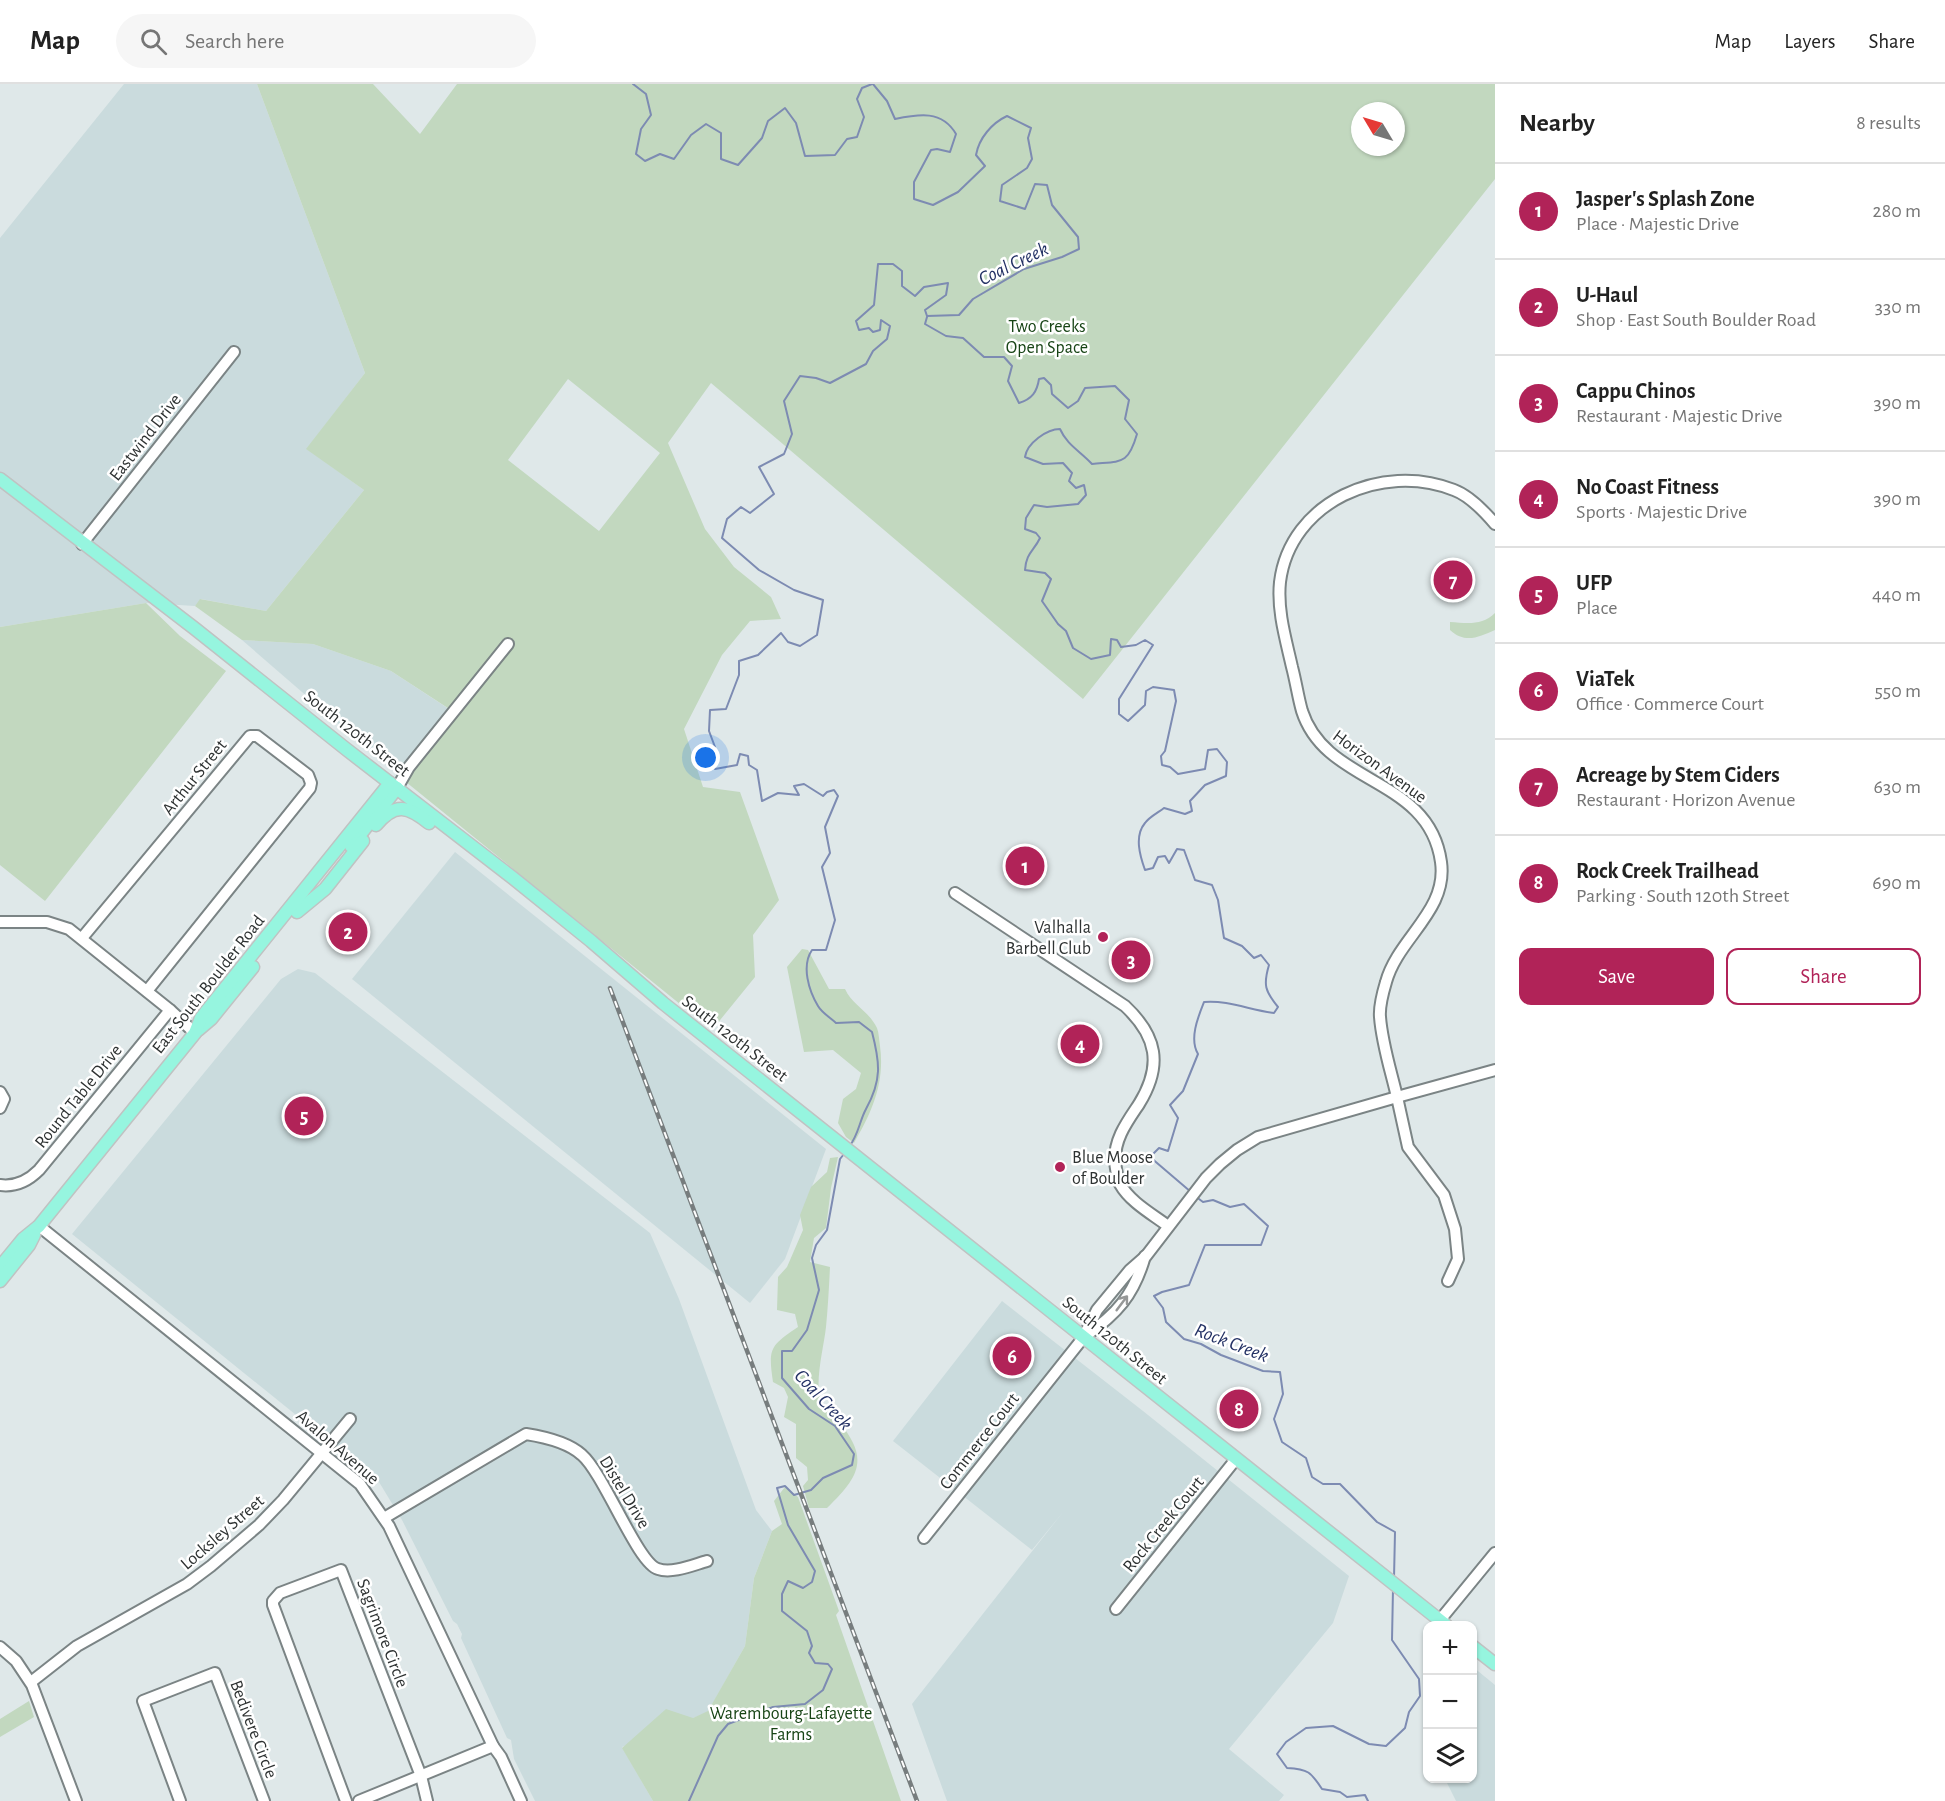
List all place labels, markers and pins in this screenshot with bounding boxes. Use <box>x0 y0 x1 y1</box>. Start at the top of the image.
pin: 7 <box>1434 558 1472 602</box>
pin: 1 <box>1006 844 1044 888</box>
pin: 2 <box>328 910 368 954</box>
place label: Valhalla Barbell Club <box>1006 919 1091 958</box>
marker: Valhalla Barbell Club <box>1096 930 1110 944</box>
pin: 3 <box>1112 938 1150 982</box>
pin: 4 <box>1060 1022 1100 1066</box>
pin: 5 <box>284 1094 324 1138</box>
place label: Blue Moose of Boulder <box>1072 1149 1153 1188</box>
marker: Blue Moose of Boulder <box>1053 1160 1067 1174</box>
pin: 6 <box>992 1334 1032 1378</box>
pin: 8 <box>1220 1386 1258 1432</box>

